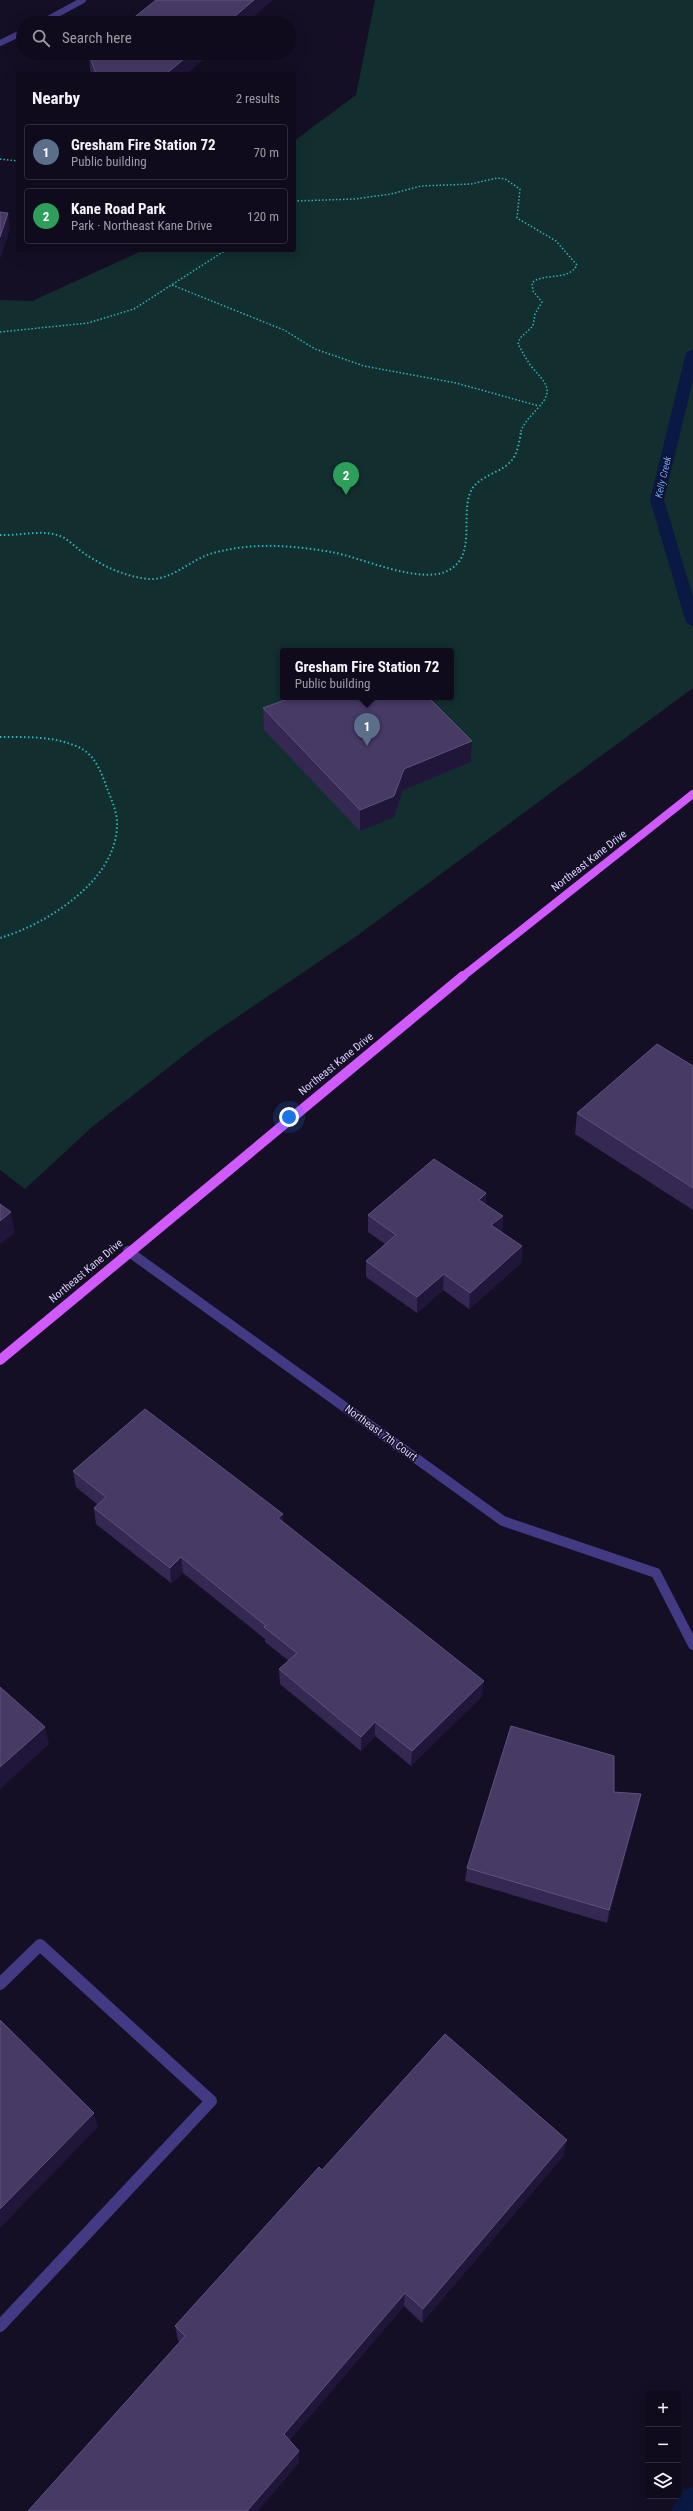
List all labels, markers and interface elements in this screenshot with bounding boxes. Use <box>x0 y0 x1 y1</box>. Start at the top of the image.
search box <box>16 16 296 60</box>
icon: search <box>30 27 52 49</box>
text: Search here <box>62 29 132 47</box>
text: Nearby <box>32 88 80 108</box>
text: 2 results <box>236 91 280 106</box>
text: Gresham Fire Station 72 <box>71 136 216 154</box>
text: 1 <box>43 145 49 160</box>
text: 70 m <box>253 145 279 160</box>
text: Public building <box>71 154 147 169</box>
text: Kane Road Park <box>71 200 166 218</box>
text: 2 <box>43 209 49 224</box>
text: 120 m <box>247 209 279 224</box>
text: Park · Northeast Kane Drive <box>71 218 212 233</box>
water label: Kelly Creek <box>653 455 673 499</box>
pin: 2 <box>333 462 359 495</box>
popup <box>280 648 454 700</box>
text: Gresham Fire Station 72 <box>295 658 439 676</box>
text: Public building <box>295 676 370 691</box>
pin: 1 <box>354 713 380 746</box>
street label: Northeast Kane Drive <box>549 828 629 894</box>
street label: Northeast Kane Drive <box>296 1030 376 1098</box>
your location <box>279 1107 299 1127</box>
street label: Northeast Kane Drive <box>47 1236 125 1306</box>
street label: Northeast 7th Court <box>342 1402 420 1464</box>
map controls <box>645 2391 681 2499</box>
button: + <box>645 2391 681 2427</box>
button: − <box>645 2427 681 2463</box>
button: layers <box>645 2463 681 2499</box>

